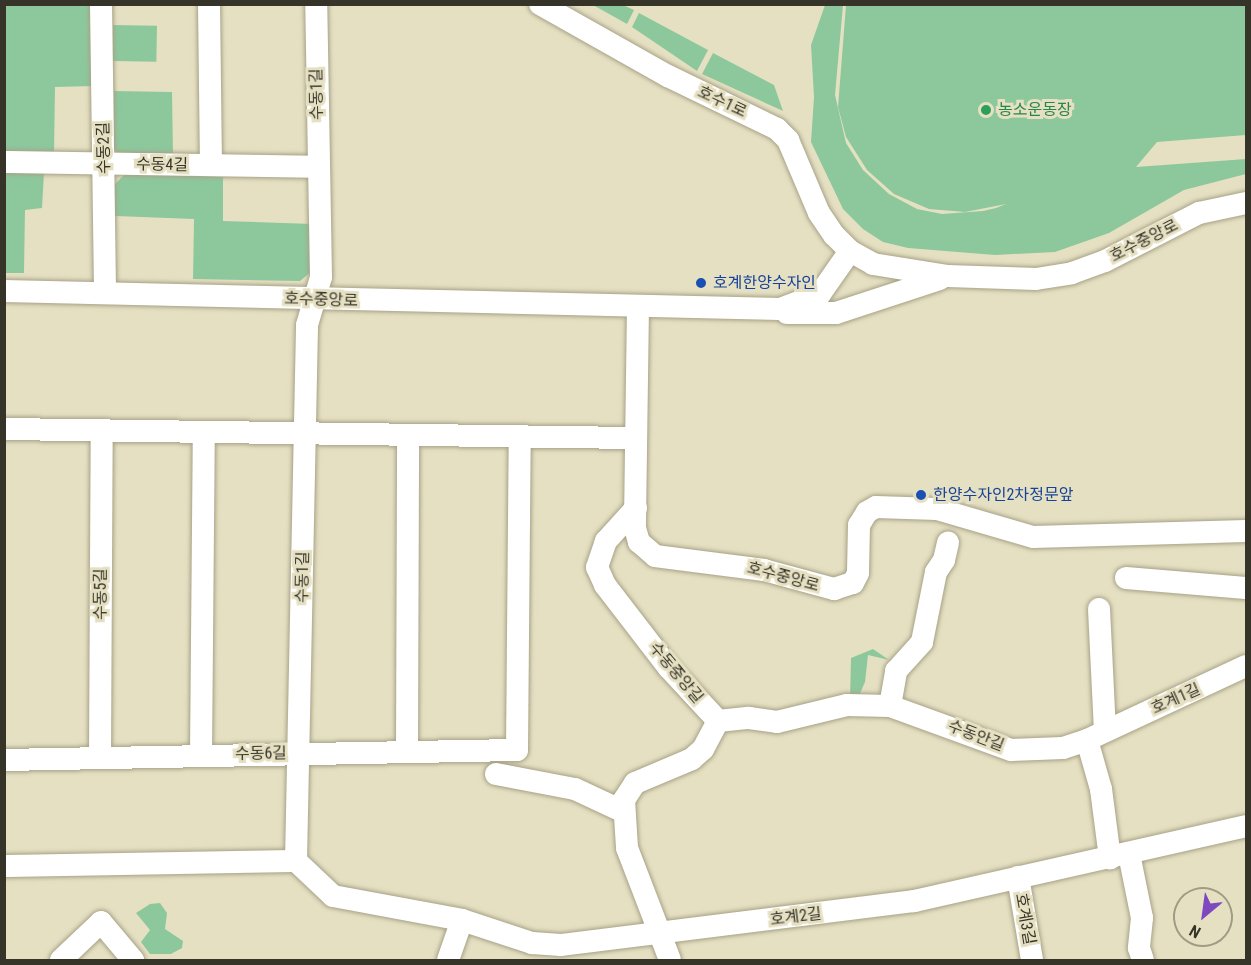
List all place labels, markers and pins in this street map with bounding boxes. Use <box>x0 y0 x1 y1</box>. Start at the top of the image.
place label: 농소운동장 <box>998 100 1072 120</box>
marker: 농소운동장 <box>979 103 993 117</box>
place label: 호계한양수자인 <box>713 273 816 293</box>
marker: 호계한양수자인 <box>694 276 708 290</box>
place label: 한양수자인2차정문앞 <box>933 485 1073 505</box>
marker: 한양수자인2차정문앞 <box>914 488 928 502</box>

